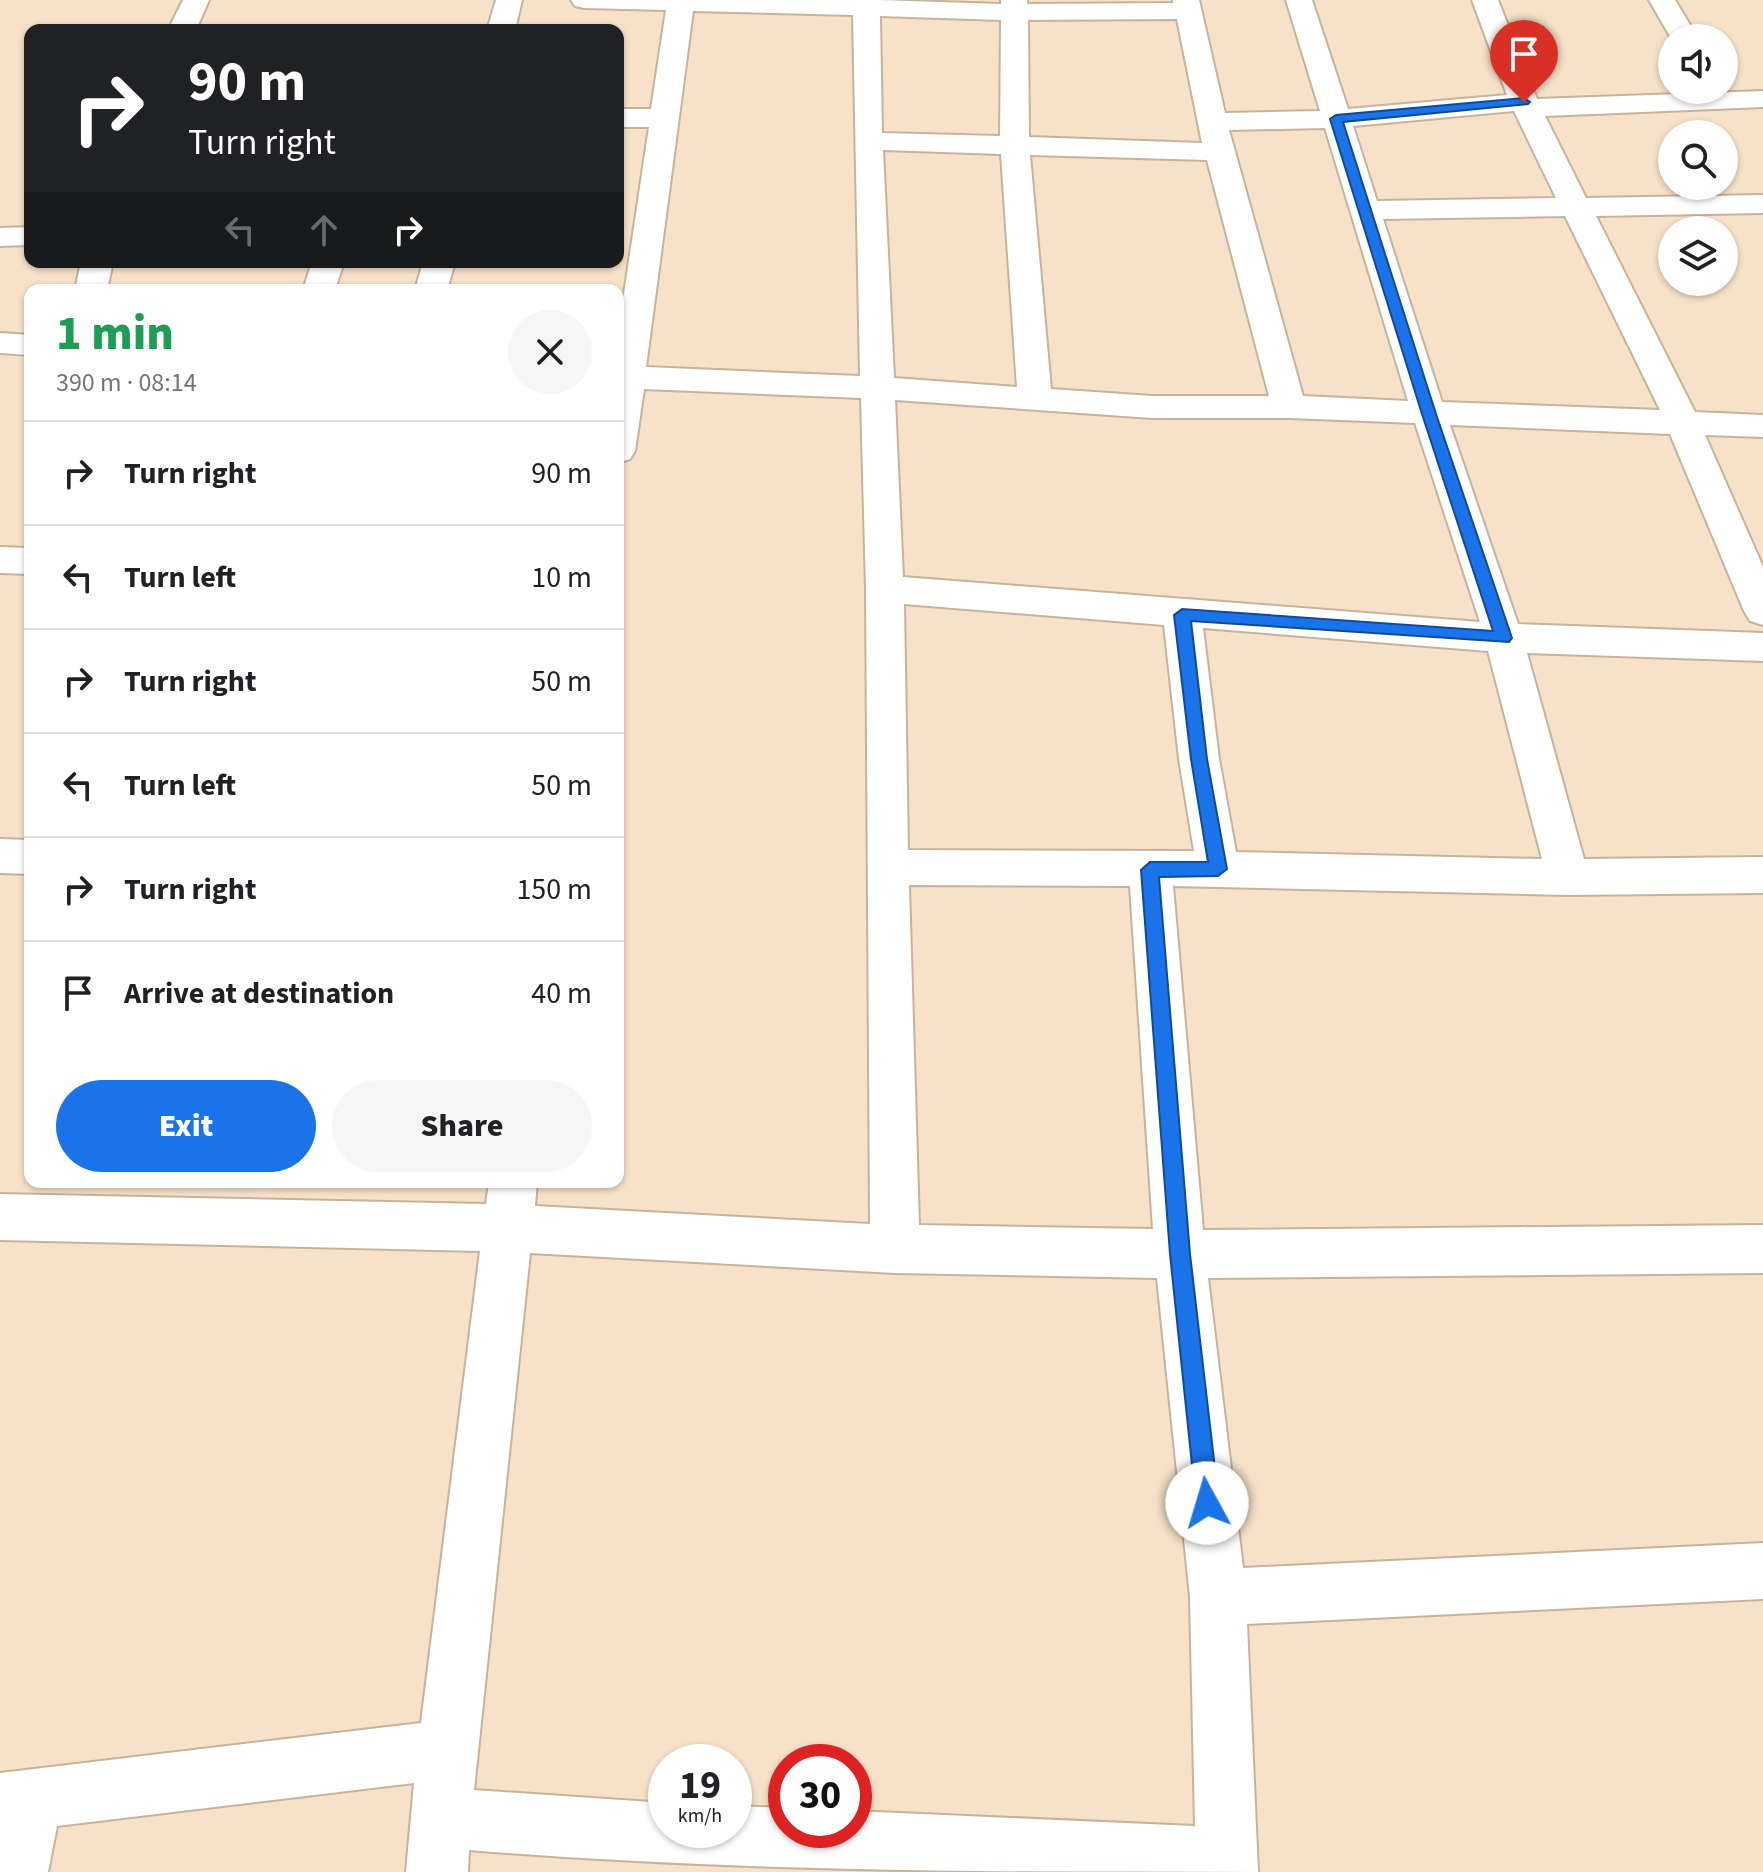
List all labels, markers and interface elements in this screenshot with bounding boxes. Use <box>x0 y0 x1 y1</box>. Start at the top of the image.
pin <box>1490 20 1558 102</box>
map controls <box>1658 24 1738 296</box>
button: sound <box>1658 24 1738 104</box>
icon: arrive <box>1502 32 1546 76</box>
text: 90 m <box>188 43 306 122</box>
icon: right <box>56 56 160 160</box>
text: Turn right <box>188 117 336 168</box>
button: search <box>1658 120 1738 200</box>
icon: left <box>218 208 262 252</box>
icon: ahead <box>302 208 346 252</box>
icon: right <box>386 208 430 252</box>
button: layers <box>1658 216 1738 296</box>
text: 1 min <box>56 300 174 368</box>
button: close <box>508 310 592 394</box>
text: 390 m · 08:14 <box>56 364 197 401</box>
icon: right <box>56 451 100 495</box>
text: Turn right <box>124 452 256 495</box>
text: 90 m <box>531 452 592 495</box>
icon: left <box>56 555 100 599</box>
text: Turn left <box>124 556 236 599</box>
text: 10 m <box>531 556 592 599</box>
icon: right <box>56 659 100 703</box>
text: Turn right <box>124 660 256 703</box>
text: 50 m <box>531 660 592 703</box>
icon: left <box>56 763 100 807</box>
text: Turn left <box>124 764 236 807</box>
text: 50 m <box>531 764 592 807</box>
icon: right <box>56 867 100 911</box>
text: Turn right <box>124 868 256 911</box>
text: 150 m <box>516 868 592 911</box>
icon: arrive <box>56 971 100 1015</box>
text: Arrive at destination <box>124 972 394 1015</box>
text: 40 m <box>531 972 592 1015</box>
button: Exit <box>56 1080 316 1172</box>
button: Share <box>332 1080 592 1172</box>
position arrow <box>1165 1461 1249 1545</box>
speed limit sign: 30 <box>768 1744 872 1848</box>
text: 19 <box>679 1757 721 1814</box>
text: km/h <box>678 1802 722 1830</box>

